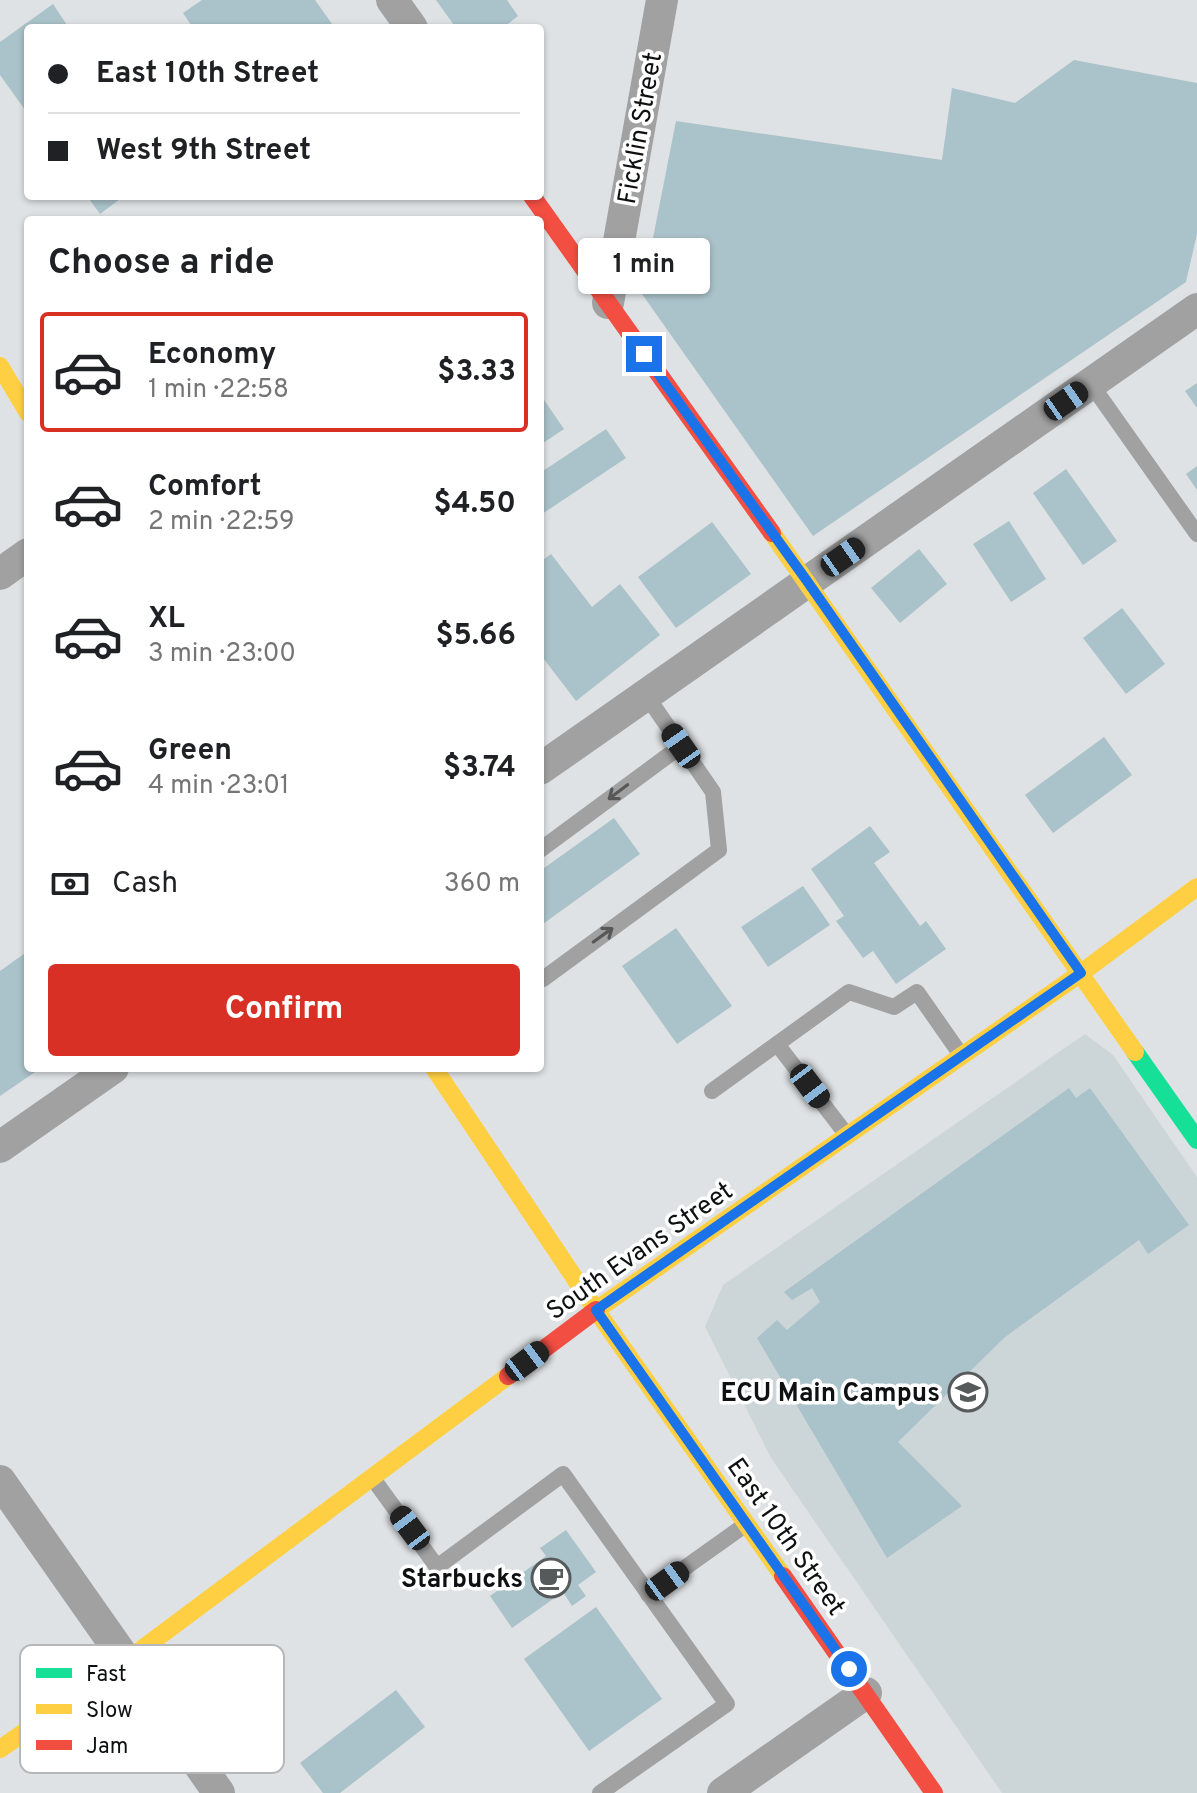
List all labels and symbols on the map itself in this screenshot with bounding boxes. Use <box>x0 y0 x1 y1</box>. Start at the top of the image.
street label: Ficklin Street <box>612 50 671 207</box>
callout: 1 min <box>578 238 710 294</box>
route end <box>626 336 662 372</box>
car <box>1039 377 1093 425</box>
car <box>816 533 870 581</box>
car <box>657 719 705 773</box>
one-way arrow <box>607 783 629 800</box>
one-way arrow <box>592 926 614 943</box>
car <box>786 1060 834 1112</box>
street label: South Evans Street <box>541 1175 740 1329</box>
car <box>501 1337 553 1385</box>
school or university icon: ECU Main Campus <box>947 1371 989 1413</box>
place label: ECU Main Campus <box>720 1378 940 1411</box>
street label: East 10th Street <box>718 1452 852 1623</box>
car <box>386 1502 434 1554</box>
cafe icon: Starbucks <box>530 1557 572 1599</box>
car <box>641 1557 693 1605</box>
place label: Starbucks <box>401 1564 523 1597</box>
legend <box>20 1645 284 1773</box>
route start <box>831 1651 867 1687</box>
text: Fast <box>86 1662 127 1689</box>
text: Slow <box>86 1698 133 1725</box>
text: Jam <box>86 1734 129 1761</box>

